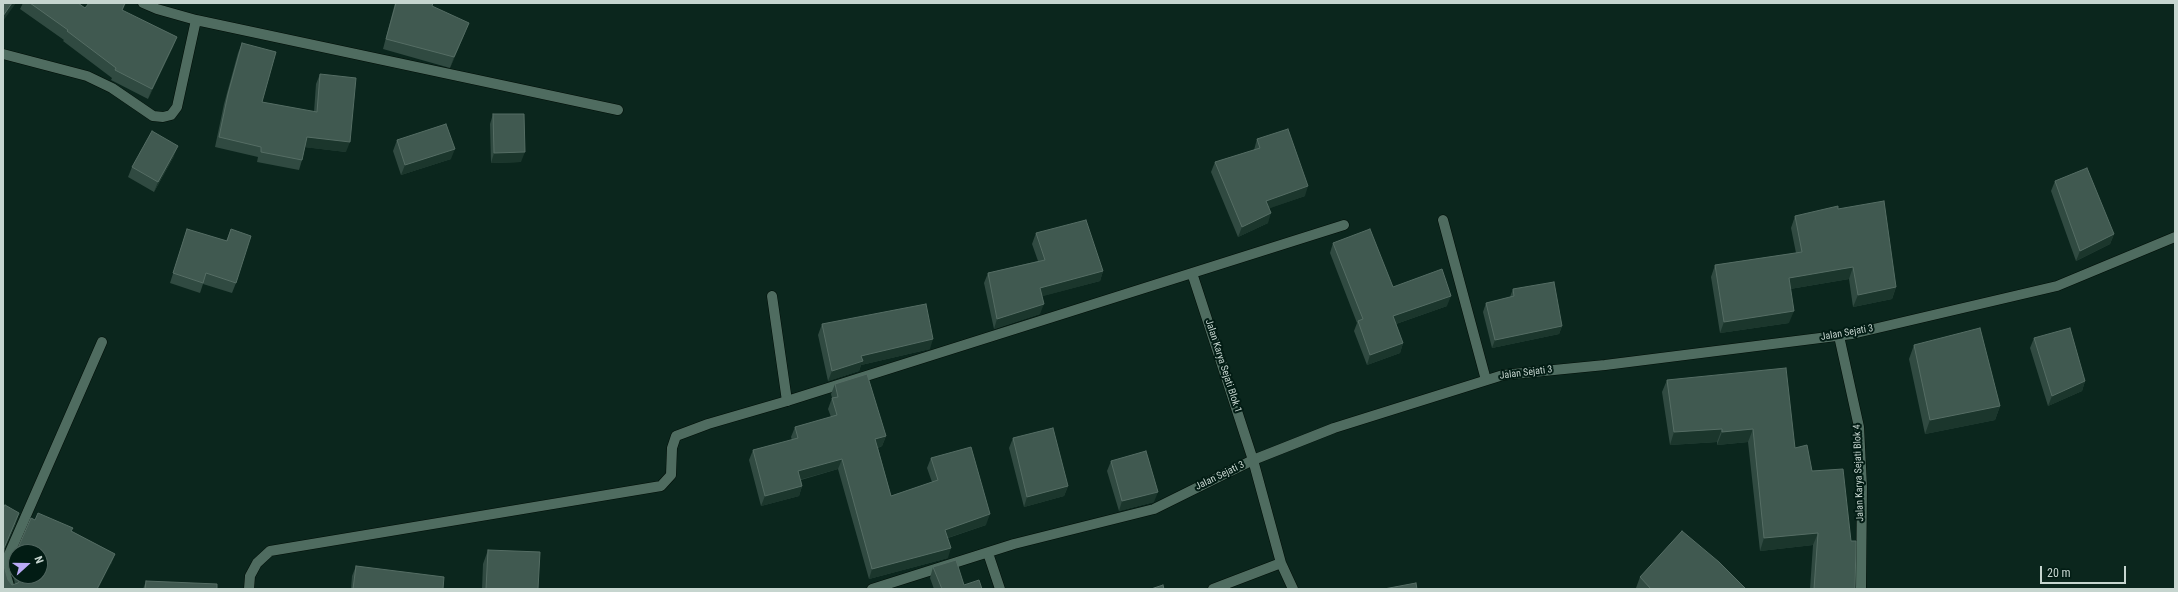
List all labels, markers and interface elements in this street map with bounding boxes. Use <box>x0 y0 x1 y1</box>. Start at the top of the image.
street label: Jalan Karya Sejati Blok 1 <box>1202 318 1244 414</box>
street label: Jalan Sejati 3 <box>1820 322 1874 344</box>
street label: Jalan Sejati 3 <box>1499 364 1553 382</box>
street label: Jalan Karya Sejati Blok 4 <box>1851 424 1867 522</box>
street label: Jalan Sejati 3 <box>1193 459 1247 493</box>
north arrow <box>8 544 48 584</box>
text: N <box>31 554 46 565</box>
scale bar <box>2042 558 2128 584</box>
text: 20 m <box>2047 566 2071 580</box>

